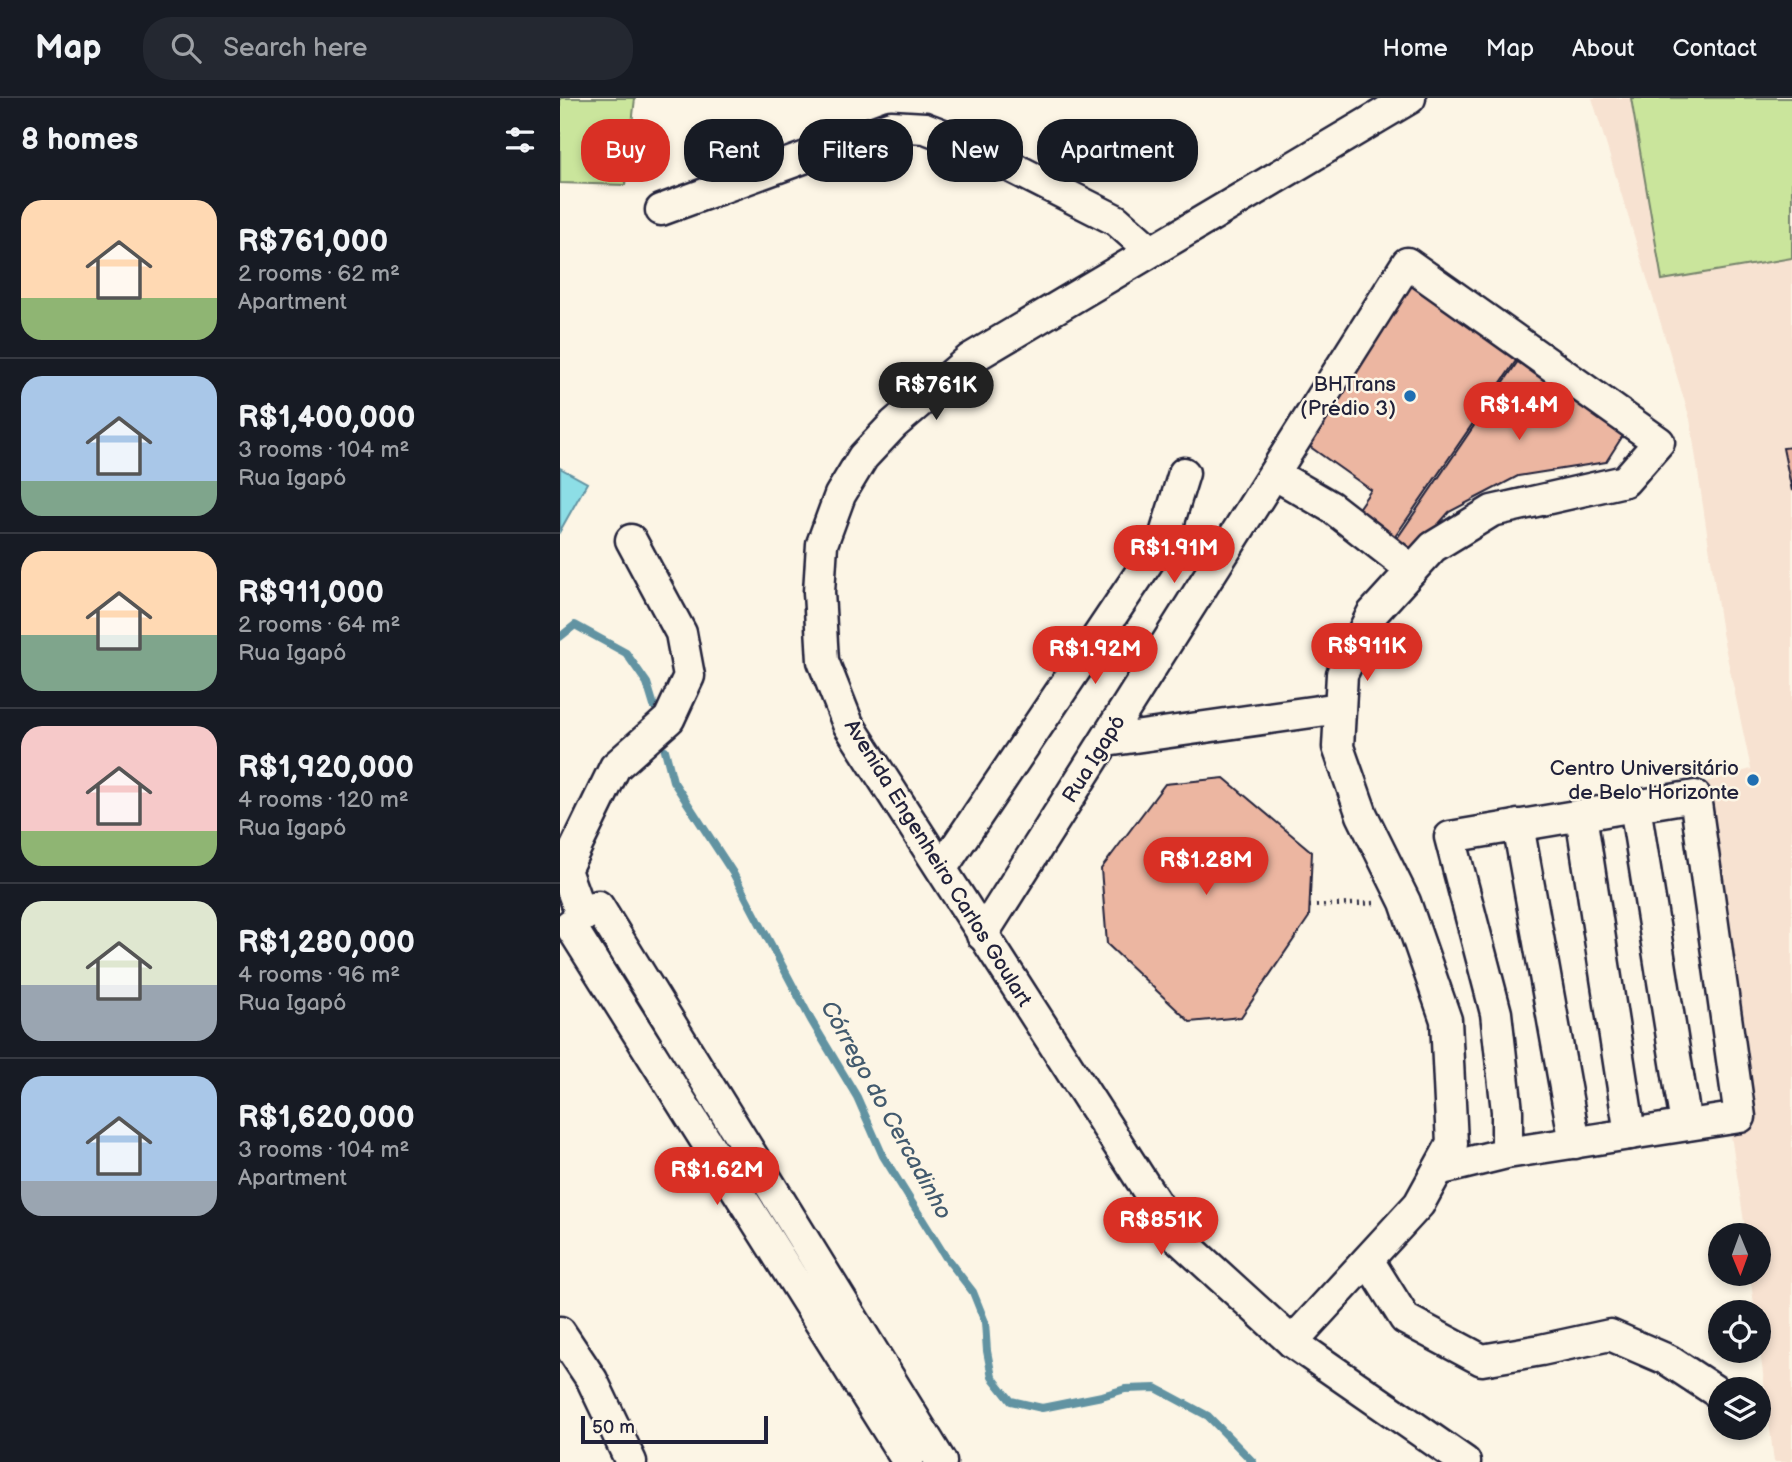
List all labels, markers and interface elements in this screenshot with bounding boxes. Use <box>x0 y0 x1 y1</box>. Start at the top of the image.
search box <box>143 17 633 80</box>
text: Map <box>35 28 101 68</box>
icon: search <box>167 29 205 67</box>
text: Search here <box>223 33 367 64</box>
text: Home <box>1383 34 1448 63</box>
text: Map <box>1486 34 1534 63</box>
text: About <box>1572 34 1634 63</box>
text: Contact <box>1672 34 1757 63</box>
chip: Buy <box>581 119 670 182</box>
chip: Rent <box>684 119 784 182</box>
chip: Filters <box>798 119 913 182</box>
chip: New <box>927 119 1023 182</box>
chip: Apartment <box>1037 119 1198 182</box>
icon: filters <box>501 121 539 159</box>
text: 8 homes <box>21 122 138 158</box>
text: R$761,000 <box>238 224 388 260</box>
icon: home <box>77 228 161 312</box>
text: 2 rooms · 62 m² <box>238 260 400 288</box>
text: Apartment <box>238 288 347 316</box>
pin: R$761K <box>879 362 993 422</box>
text: R$761K <box>895 371 977 399</box>
place label: BHTrans (Prédio 3) <box>1300 372 1396 421</box>
pin: R$1.4M <box>1462 382 1576 442</box>
marker: BHTrans (Prédio 3) <box>1402 388 1418 404</box>
text: R$1.4M <box>1479 391 1559 419</box>
text: R$1,400,000 <box>238 400 415 436</box>
icon: home <box>77 404 161 488</box>
text: 3 rooms · 104 m² <box>238 436 409 464</box>
text: Rua Igapó <box>238 464 346 492</box>
pin: R$1.91M <box>1109 526 1239 585</box>
text: R$1.91M <box>1130 534 1218 562</box>
text: R$911,000 <box>238 575 384 611</box>
icon: home <box>77 579 161 663</box>
text: 2 rooms · 64 m² <box>238 611 400 639</box>
pin: R$911K <box>1310 624 1424 683</box>
pin: R$1.92M <box>1030 626 1160 686</box>
text: R$911K <box>1327 632 1407 660</box>
text: R$1.92M <box>1049 635 1141 663</box>
text: Rua Igapó <box>238 639 346 667</box>
street label: Rua Igapó <box>1057 710 1131 808</box>
street label: Avenida Engenheiro Carlos Goulart <box>839 715 1037 1012</box>
text: R$1,920,000 <box>238 750 414 786</box>
icon: home <box>77 754 161 838</box>
place label: Centro Universitário de Belo Horizonte <box>1550 756 1739 805</box>
marker: Centro Universitário de Belo Horizonte <box>1745 772 1761 788</box>
text: 4 rooms · 120 m² <box>238 786 409 814</box>
text: Rua Igapó <box>238 814 346 842</box>
pin: R$1.28M <box>1141 838 1271 897</box>
text: R$1.28M <box>1159 846 1253 874</box>
text: R$1,280,000 <box>238 925 415 961</box>
icon: home <box>77 929 161 1013</box>
text: 4 rooms · 96 m² <box>238 961 400 989</box>
text: Rua Igapó <box>238 989 346 1017</box>
water label: Córrego do Cercadinho <box>814 996 958 1224</box>
text: R$1,620,000 <box>238 1100 415 1136</box>
icon: home <box>77 1104 161 1188</box>
text: 3 rooms · 104 m² <box>238 1136 409 1164</box>
pin: R$1.62M <box>652 1148 782 1207</box>
text: R$1.62M <box>670 1156 764 1184</box>
text: Apartment <box>238 1164 347 1192</box>
pin: R$851K <box>1104 1198 1218 1257</box>
text: R$851K <box>1119 1206 1203 1234</box>
north arrow <box>1708 1223 1771 1286</box>
map controls <box>1708 1223 1771 1440</box>
button: locate <box>1708 1300 1771 1363</box>
button: layers <box>1708 1377 1771 1440</box>
scale bar <box>581 1413 768 1445</box>
text: 50 m <box>592 1416 635 1439</box>

